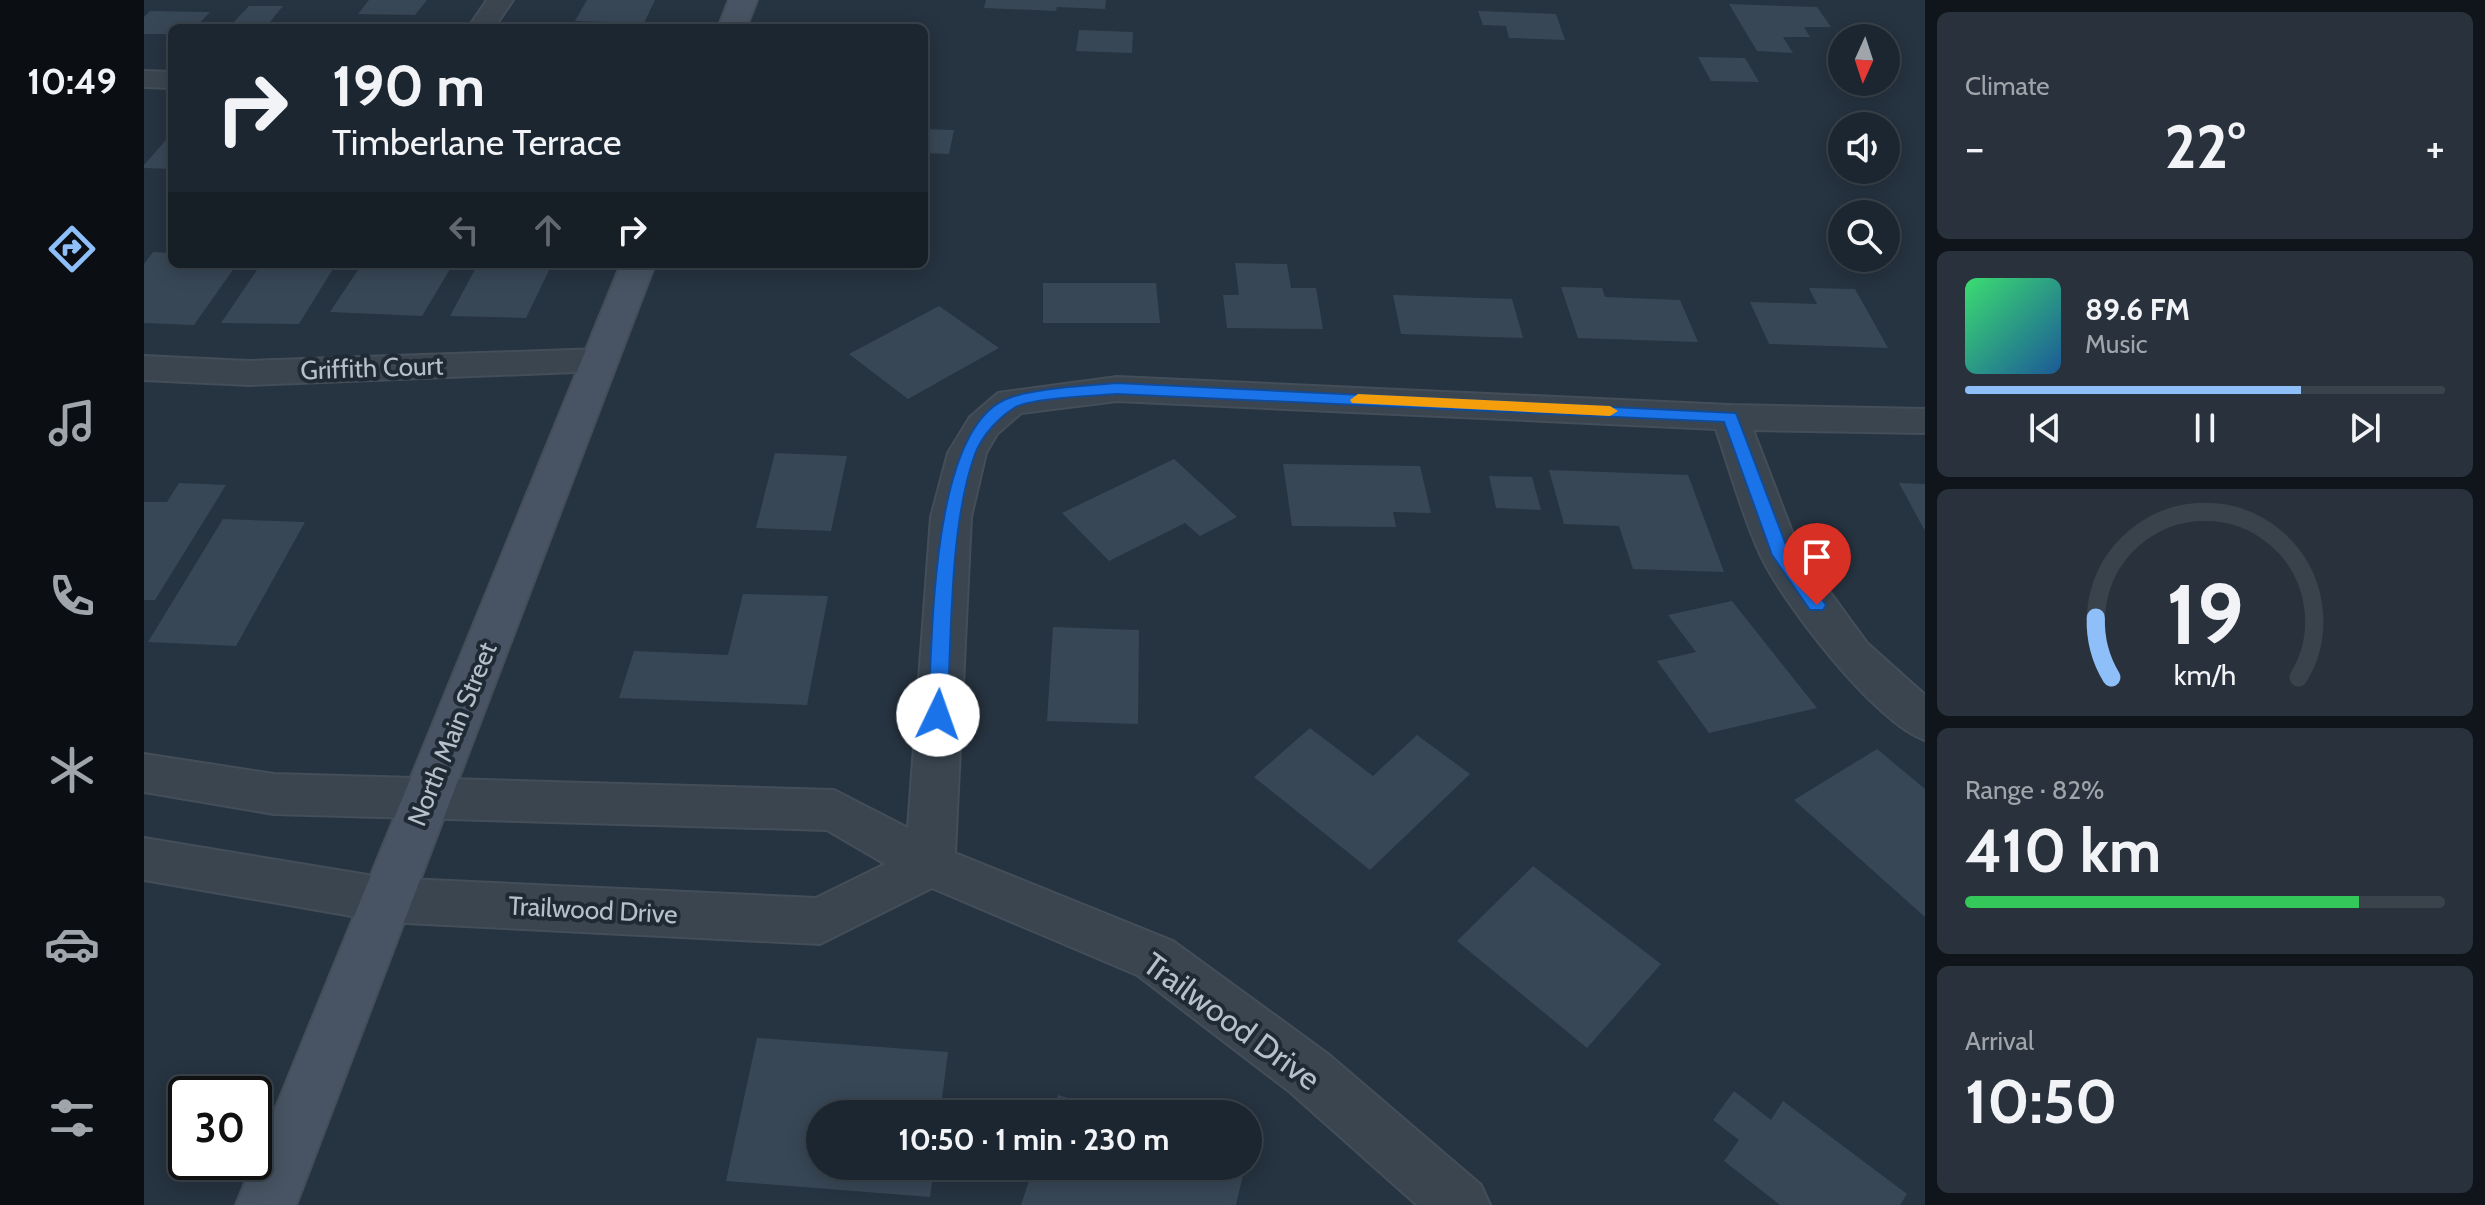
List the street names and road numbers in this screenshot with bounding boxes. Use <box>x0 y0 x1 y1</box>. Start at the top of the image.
street label: Griffith Court <box>300 350 444 386</box>
street label: North Main Street <box>401 637 504 831</box>
street label: Trailwood Drive <box>508 890 678 930</box>
street label: Trailwood Drive <box>1136 944 1328 1098</box>

